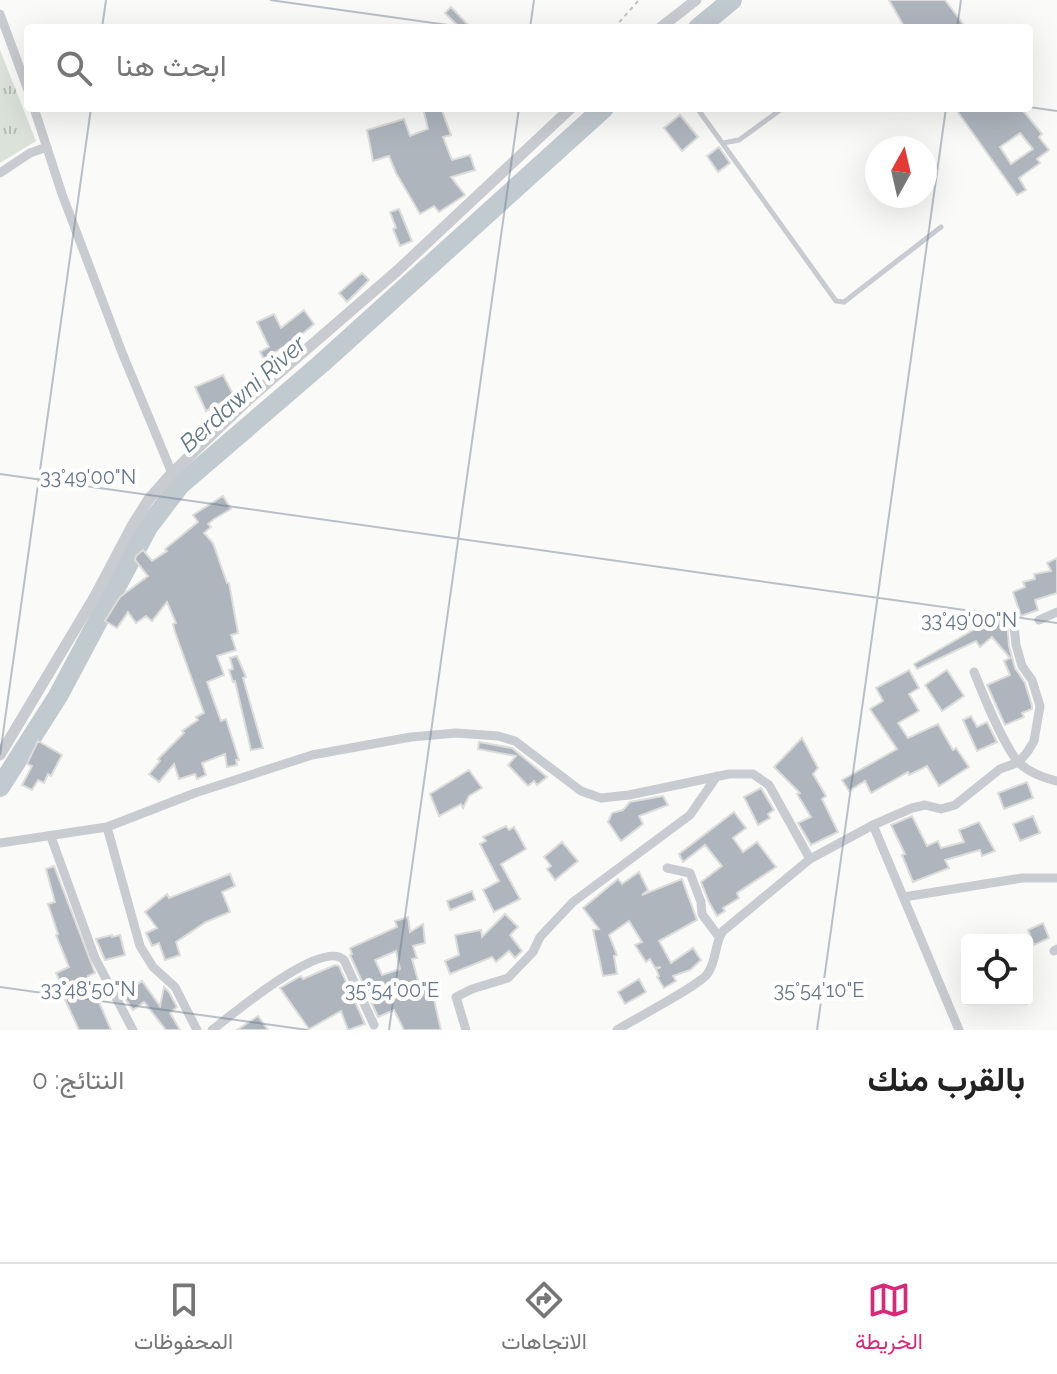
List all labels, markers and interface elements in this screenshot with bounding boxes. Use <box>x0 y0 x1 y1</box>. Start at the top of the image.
search box <box>24 24 1033 112</box>
icon: search <box>52 46 96 90</box>
text: ابحث هنا <box>116 48 227 83</box>
north arrow <box>865 136 937 208</box>
water label: Berdawni River <box>173 329 312 458</box>
text: 33°49'00"N <box>40 465 136 489</box>
text: 33°49'00"N <box>921 608 1017 632</box>
map controls <box>961 934 1033 1006</box>
button: locate <box>961 934 1033 1006</box>
text: 33°48'50"N <box>40 977 136 1001</box>
text: 35°54'00"E <box>345 978 439 1002</box>
text: 35°54'10"E <box>774 978 864 1002</box>
text: بالقرب منك <box>868 1059 1025 1099</box>
text: النتائج: 0 <box>32 1065 124 1095</box>
tab: المحفوظات <box>134 1278 233 1361</box>
tab: الاتجاهات <box>501 1278 587 1361</box>
tab: الخريطة <box>855 1278 923 1361</box>

